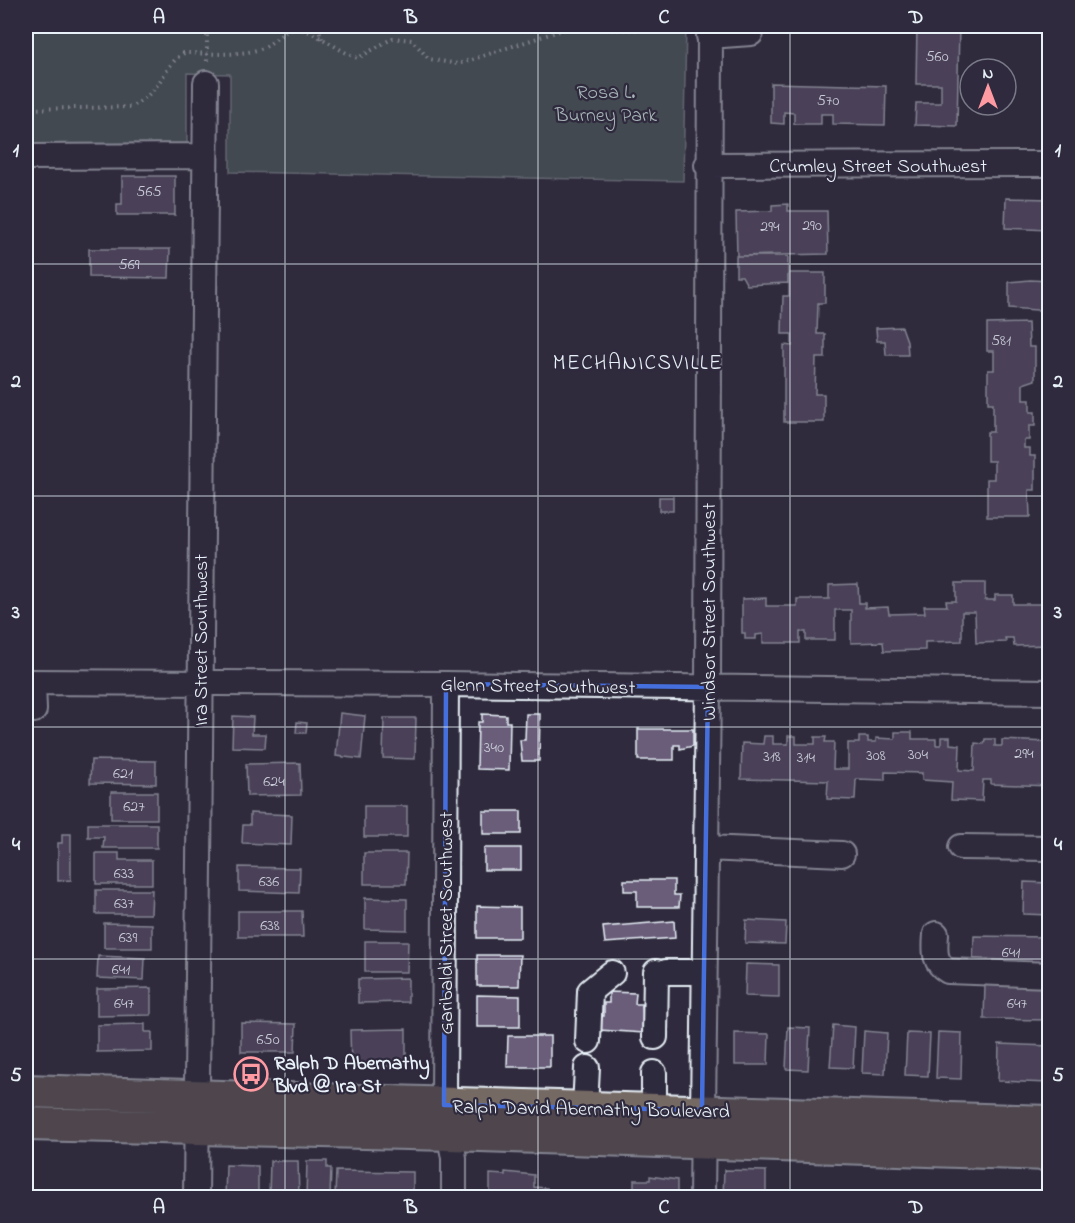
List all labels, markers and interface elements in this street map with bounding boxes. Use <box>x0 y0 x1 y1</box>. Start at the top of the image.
text: A <box>153 4 165 33</box>
text: B <box>403 4 418 33</box>
text: C <box>659 4 670 33</box>
text: D <box>908 4 923 33</box>
house number: 560 <box>925 45 949 69</box>
north arrow <box>958 57 1018 117</box>
text: N <box>983 62 994 86</box>
park label: Rosa L. Burney Park <box>554 79 657 131</box>
house number: 570 <box>817 89 839 113</box>
text: 1 <box>13 137 20 166</box>
text: 1 <box>1055 137 1062 166</box>
street label: Crumley Street Southwest <box>769 153 987 182</box>
house number: 565 <box>136 180 162 204</box>
house number: 290 <box>802 214 822 238</box>
house number: 294 <box>760 215 780 239</box>
house number: 569 <box>118 253 140 277</box>
house number: 581 <box>991 329 1011 353</box>
district label: MECHANICSVILLE <box>553 349 723 379</box>
text: 2 <box>10 368 21 397</box>
text: 2 <box>1052 368 1063 397</box>
street label: Windsor Street Southwest <box>696 503 725 721</box>
street label: Ira Street Southwest <box>188 554 217 726</box>
text: 3 <box>11 599 20 628</box>
text: 3 <box>1053 599 1062 628</box>
street label: Glenn Street Southwest <box>440 671 636 704</box>
house number: 340 <box>484 736 504 760</box>
house number: 294 <box>1014 742 1034 766</box>
house number: 304 <box>908 743 928 767</box>
house number: 308 <box>866 744 886 768</box>
house number: 318 <box>763 745 781 769</box>
house number: 314 <box>797 746 816 770</box>
house number: 621 <box>113 762 133 786</box>
house number: 624 <box>263 770 285 794</box>
house number: 627 <box>123 795 145 819</box>
street label: Garibaldi Street Southwest <box>433 811 462 1034</box>
text: 4 <box>12 831 21 860</box>
text: 4 <box>1054 831 1063 860</box>
house number: 633 <box>114 862 134 886</box>
house number: 636 <box>259 870 279 894</box>
house number: 637 <box>114 892 135 916</box>
house number: 638 <box>260 914 280 938</box>
house number: 639 <box>119 926 137 950</box>
house number: 641 <box>1002 941 1020 965</box>
house number: 641 <box>112 958 130 982</box>
house number: 647 <box>114 992 135 1016</box>
house number: 647 <box>1007 992 1028 1016</box>
house number: 650 <box>256 1028 280 1052</box>
place label: Ralph D Abernathy Blvd @ Ira St <box>273 1050 430 1102</box>
bus stop icon: Ralph D Abernathy Blvd @ Ira St <box>233 1056 269 1092</box>
text: 5 <box>10 1062 22 1091</box>
text: 5 <box>1052 1062 1064 1091</box>
street label: Ralph David Abernathy Boulevard <box>452 1094 730 1127</box>
text: A <box>153 1194 165 1223</box>
text: B <box>403 1194 418 1223</box>
text: C <box>659 1194 670 1223</box>
text: D <box>908 1194 923 1223</box>

